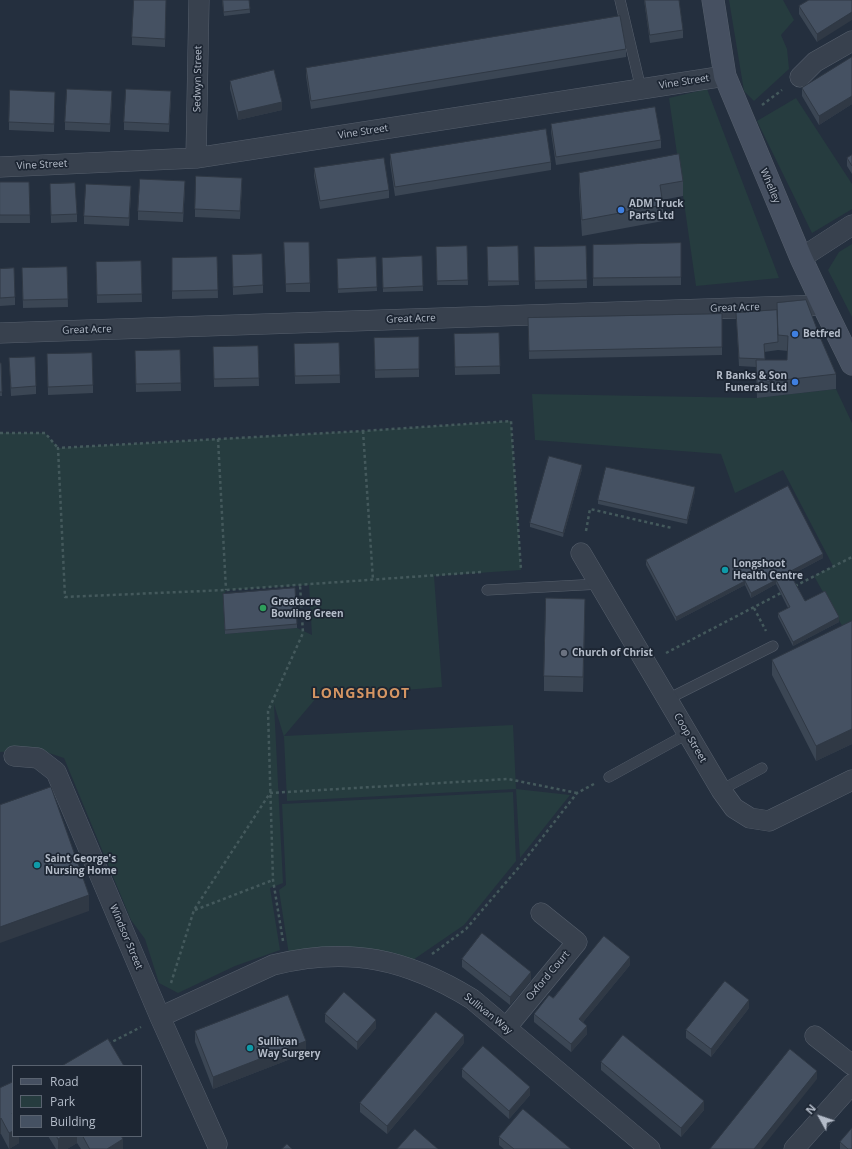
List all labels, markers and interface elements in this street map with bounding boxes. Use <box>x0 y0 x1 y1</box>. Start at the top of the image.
street label: Sedwyn Street <box>191 46 205 112</box>
street label: Vine Street <box>658 72 710 92</box>
street label: Vine Street <box>337 122 389 142</box>
street label: Vine Street <box>16 158 68 172</box>
street label: Whelley <box>757 167 783 205</box>
place label: ADM Truck Parts Ltd <box>629 198 684 222</box>
marker: ADM Truck Parts Ltd <box>616 205 626 215</box>
street label: Great Acre <box>710 301 760 315</box>
street label: Great Acre <box>386 312 436 326</box>
street label: Great Acre <box>62 323 112 337</box>
place label: Betfred <box>803 328 841 340</box>
marker: Betfred <box>790 329 800 339</box>
place label: R Banks & Son Funerals Ltd <box>716 370 787 394</box>
marker: R Banks & Son Funerals Ltd <box>790 377 800 387</box>
place label: Longshoot Health Centre <box>733 558 803 582</box>
marker: Longshoot Health Centre <box>720 565 730 575</box>
place label: Greatacre Bowling Green <box>271 596 344 620</box>
marker: Greatacre Bowling Green <box>258 603 268 613</box>
place label: Church of Christ <box>572 647 653 659</box>
marker: Church of Christ <box>559 648 569 658</box>
district label: LONGSHOOT <box>312 686 410 702</box>
street label: Coop Street <box>671 711 709 765</box>
place label: Saint George's Nursing Home <box>45 853 117 876</box>
marker: Saint George's Nursing Home <box>32 860 42 870</box>
street label: Windsor Street <box>107 903 145 971</box>
street label: Oxford Court <box>524 949 572 1003</box>
street label: Sullivan Way <box>462 991 514 1037</box>
place label: Sullivan Way Surgery <box>258 1036 320 1060</box>
marker: Sullivan Way Surgery <box>245 1043 255 1053</box>
legend <box>12 1065 142 1137</box>
text: Road <box>50 1073 79 1090</box>
text: Park <box>50 1093 75 1110</box>
north arrow <box>800 1097 840 1137</box>
text: N <box>802 1101 819 1117</box>
text: Building <box>50 1113 95 1130</box>

